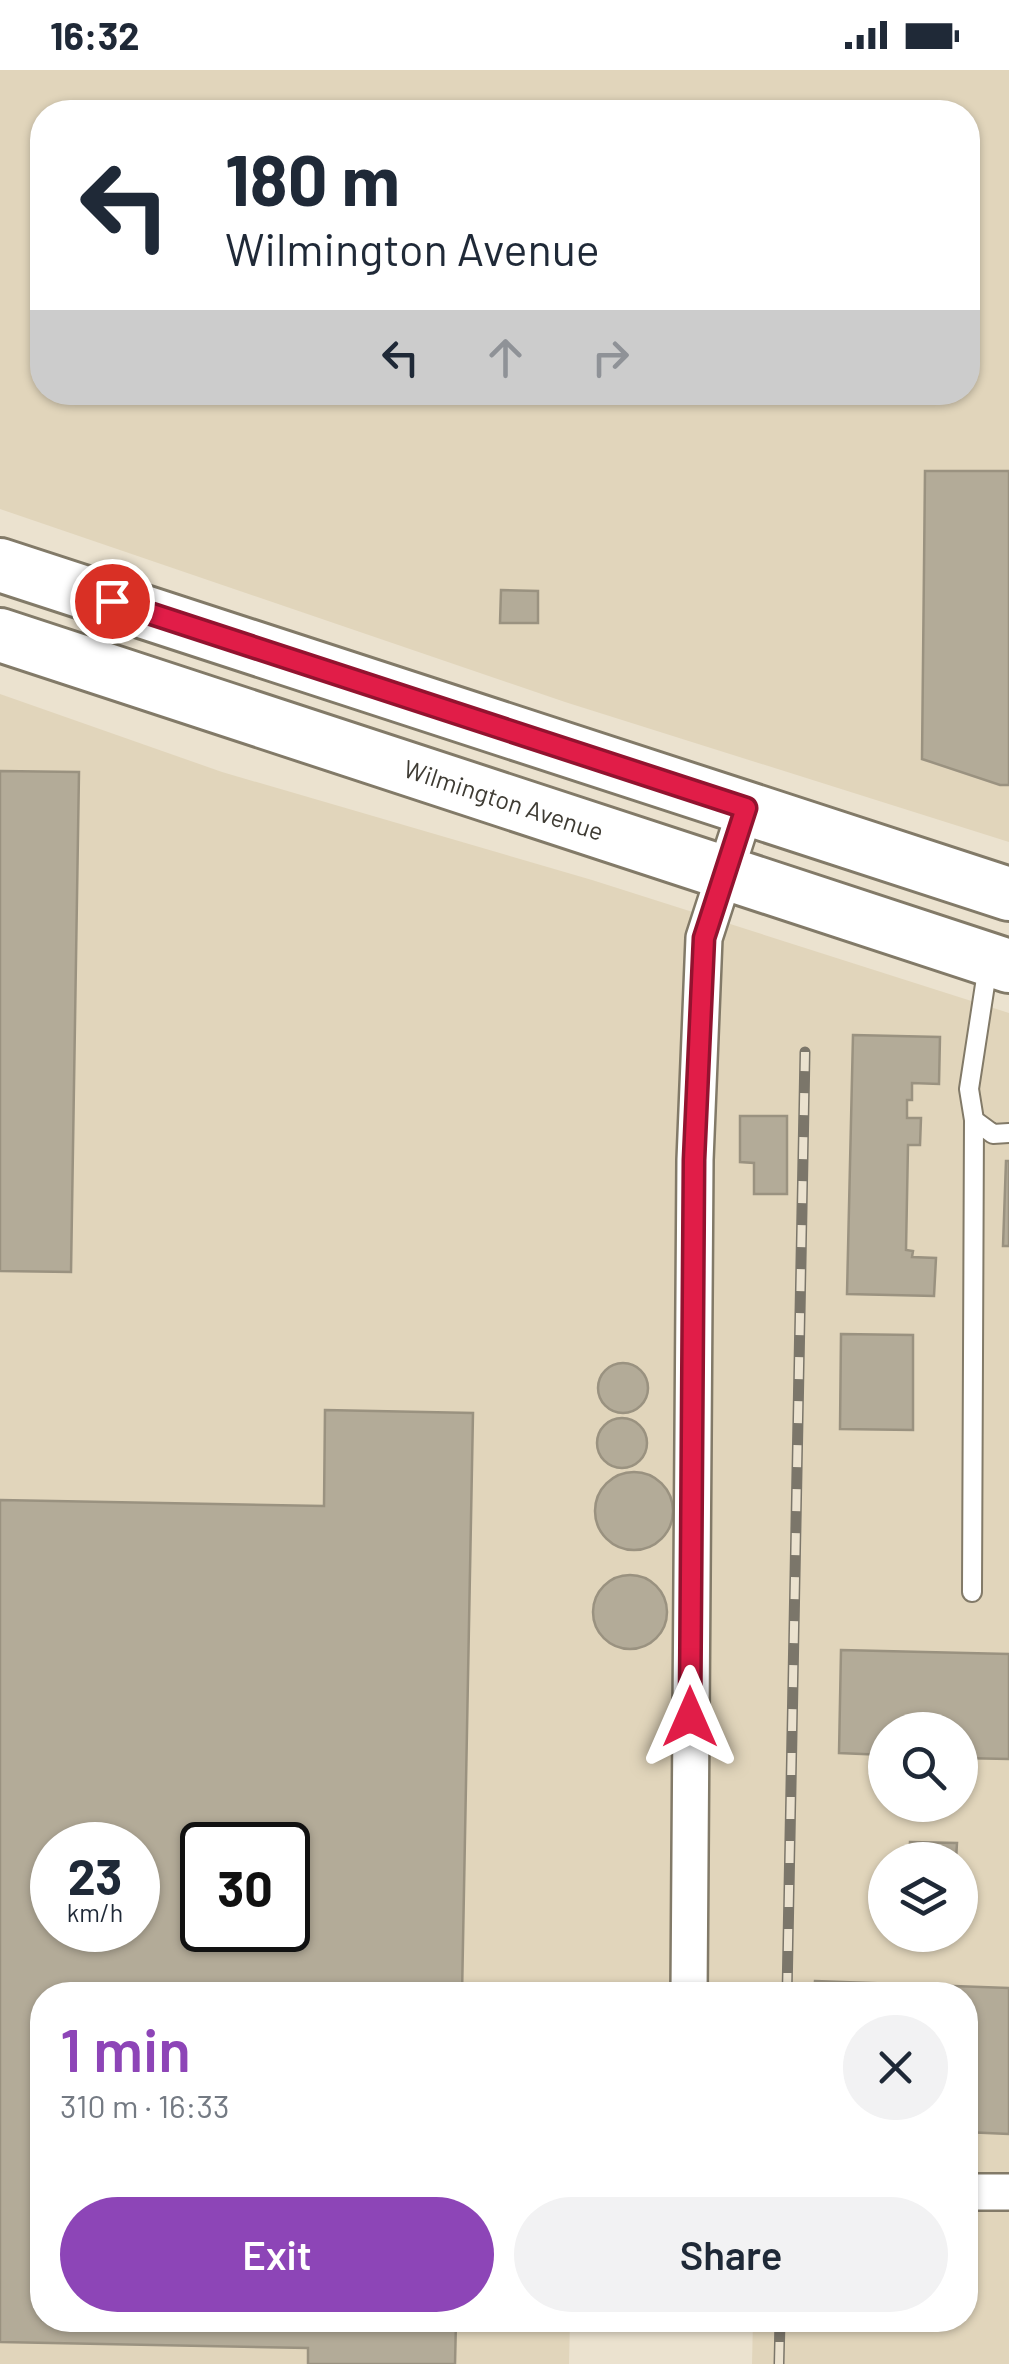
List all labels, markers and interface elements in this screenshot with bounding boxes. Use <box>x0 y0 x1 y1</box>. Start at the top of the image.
text: 16:32 <box>50 12 140 58</box>
text: 180 m <box>225 136 400 220</box>
icon: left <box>60 140 190 270</box>
text: Wilmington Avenue <box>225 221 600 275</box>
icon: left <box>373 330 428 385</box>
icon: ahead <box>478 330 533 385</box>
icon: right <box>583 330 638 385</box>
pin <box>70 559 155 644</box>
icon: arrive <box>85 574 140 629</box>
street label: Wilmington Avenue <box>400 753 608 846</box>
position arrow <box>638 1665 742 1769</box>
map controls <box>868 1712 978 1952</box>
button: search <box>868 1712 978 1822</box>
speed limit sign: 30 <box>180 1822 310 1952</box>
button: layers <box>868 1842 978 1952</box>
text: 23 <box>68 1845 122 1905</box>
text: km/h <box>67 1897 123 1927</box>
text: 1 min <box>60 2012 191 2084</box>
button: close <box>843 2015 948 2120</box>
text: 310 m · 16:33 <box>60 2086 229 2124</box>
button: Exit <box>60 2197 494 2312</box>
button: Share <box>514 2197 948 2312</box>

